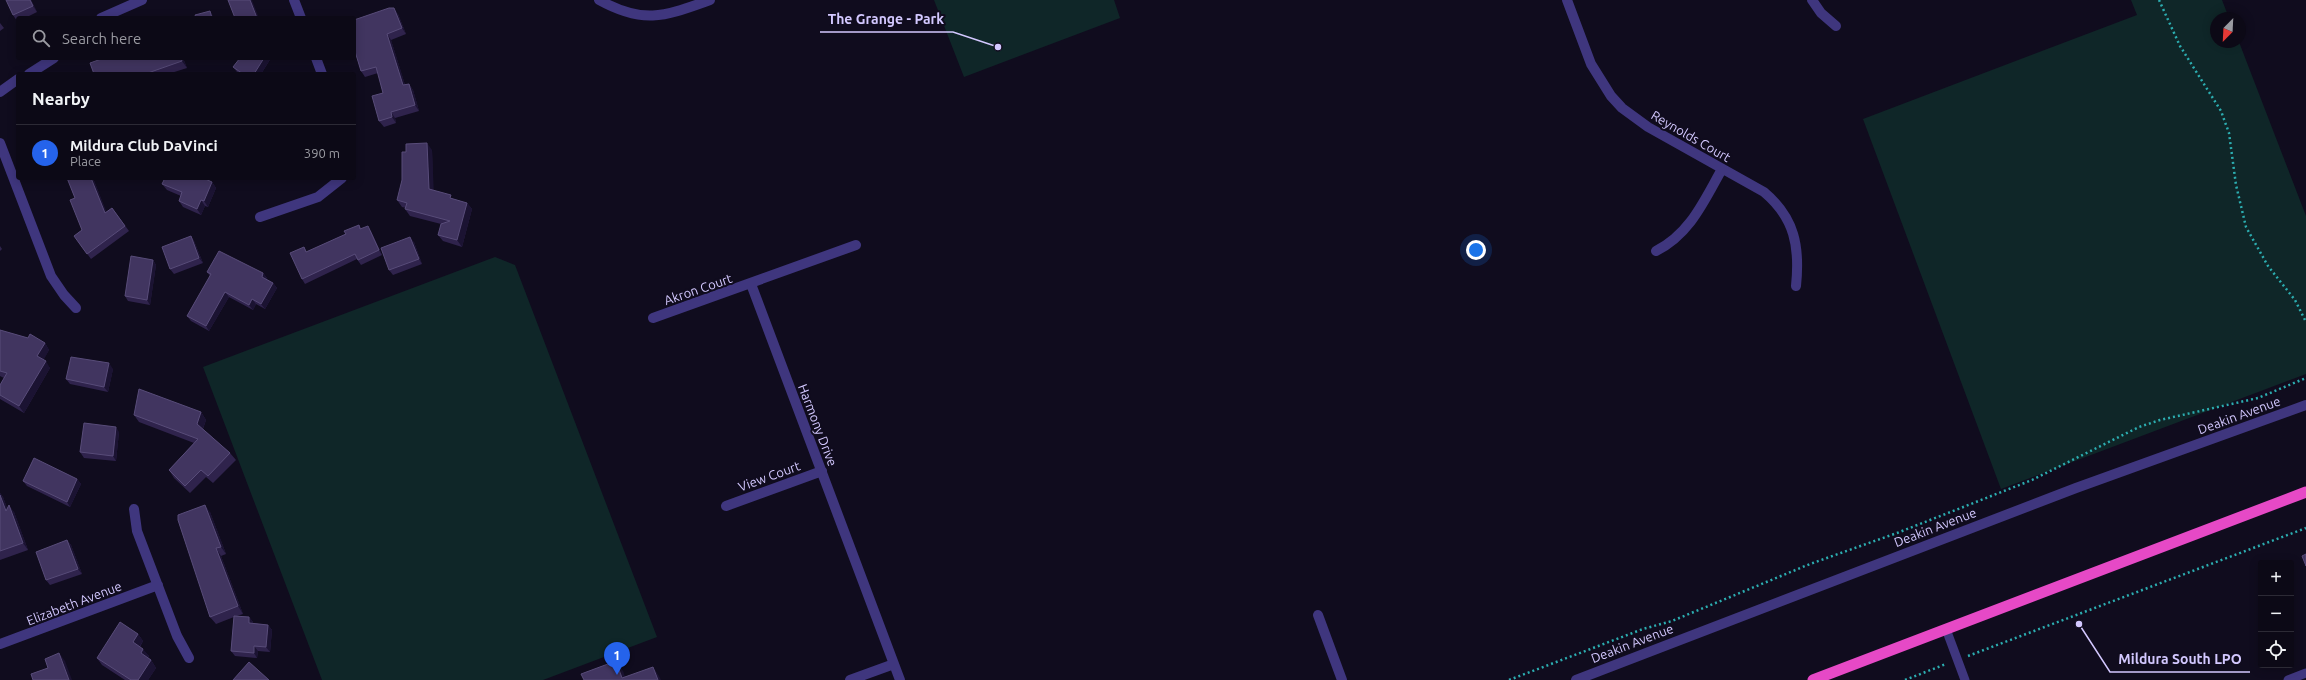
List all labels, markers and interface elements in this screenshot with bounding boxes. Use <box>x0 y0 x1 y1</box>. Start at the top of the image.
callout: The Grange - Park <box>820 6 953 32</box>
text: The Grange - Park <box>828 11 944 27</box>
north arrow <box>2210 12 2246 48</box>
search box <box>16 16 356 60</box>
icon: search <box>30 27 52 49</box>
text: Search here <box>62 30 141 47</box>
text: Nearby <box>32 89 90 108</box>
street label: Reynolds Court <box>1649 108 1733 164</box>
text: Mildura Club DaVinci <box>70 137 218 154</box>
text: 1 <box>41 146 49 160</box>
text: 390 m <box>304 146 340 160</box>
text: Place <box>70 154 101 168</box>
your location <box>1466 240 1486 260</box>
street label: Akron Court <box>662 271 734 307</box>
street label: Harmony Drive <box>796 382 840 468</box>
street label: Deakin Avenue <box>2196 394 2282 436</box>
street label: View Court <box>736 458 802 494</box>
street label: Deakin Avenue <box>1892 505 1978 549</box>
map controls <box>2258 560 2294 668</box>
button: + <box>2258 560 2294 596</box>
street label: Elizabeth Avenue <box>25 578 123 628</box>
button: − <box>2258 596 2294 632</box>
street label: Deakin Avenue <box>1589 621 1675 665</box>
button: locate <box>2258 632 2294 668</box>
pin: 1 <box>604 642 630 675</box>
callout: Mildura South LPO <box>2110 646 2250 672</box>
text: Mildura South LPO <box>2118 651 2242 667</box>

